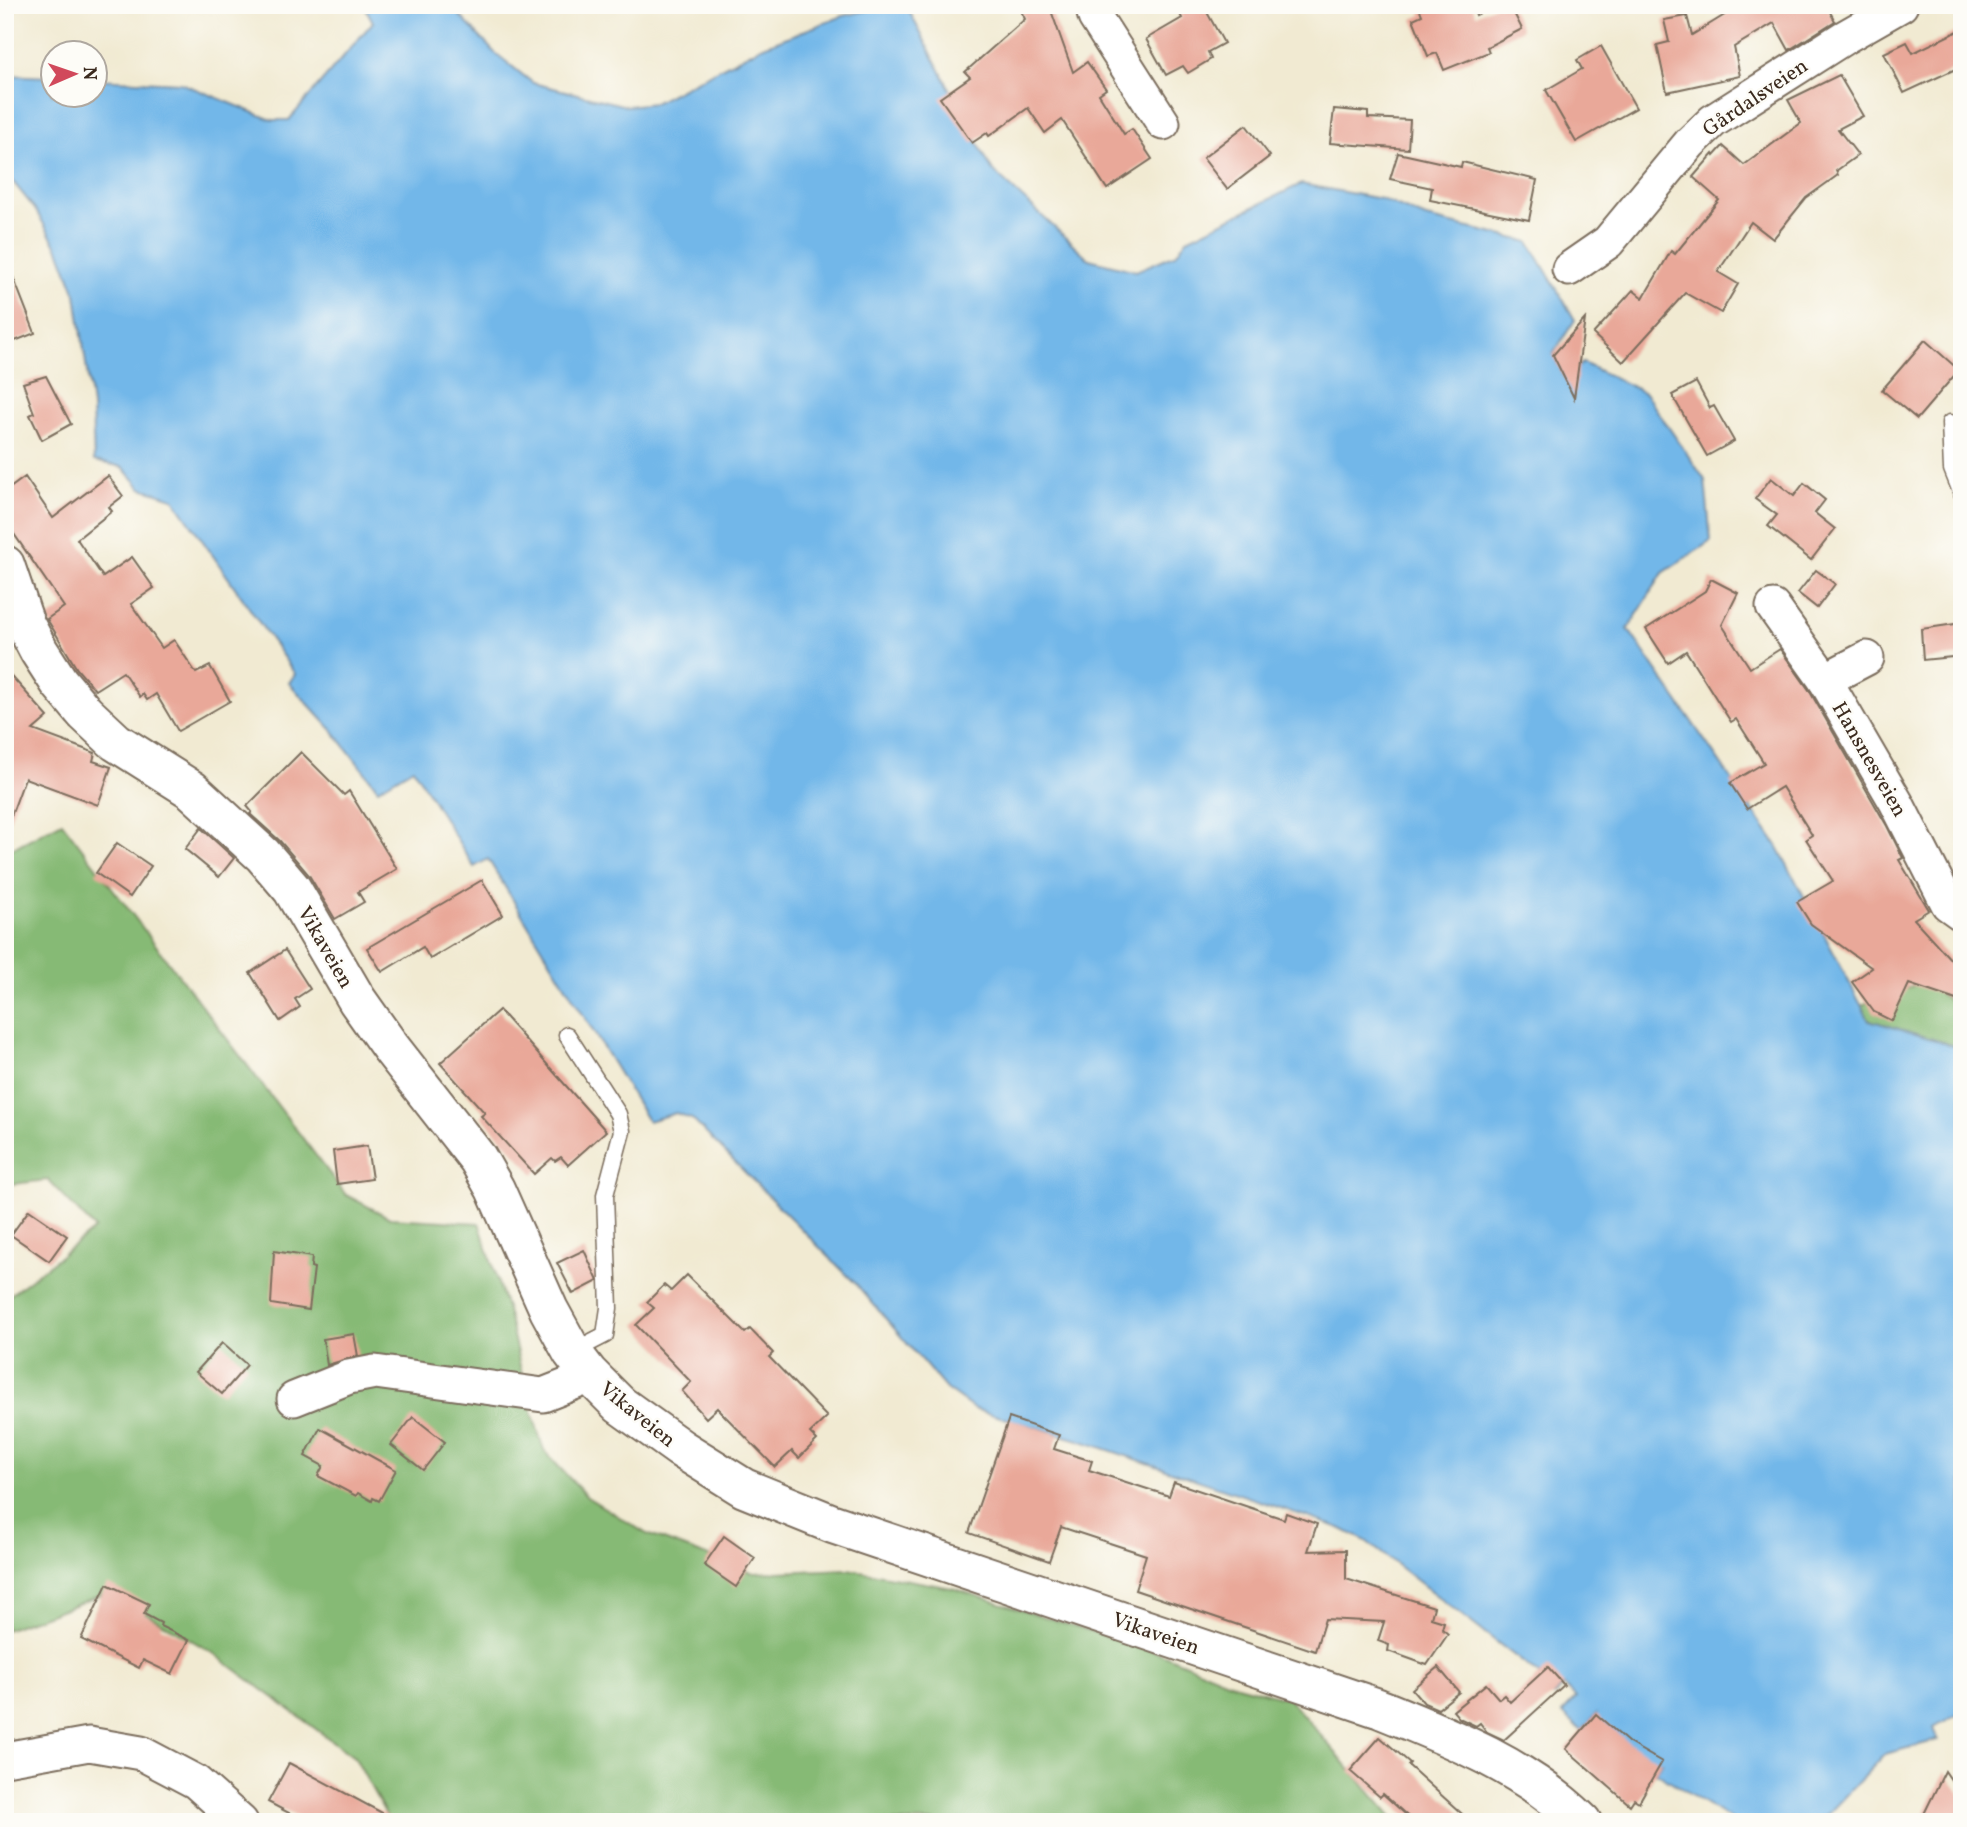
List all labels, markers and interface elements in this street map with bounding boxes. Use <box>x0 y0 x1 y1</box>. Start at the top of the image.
north arrow <box>38 38 108 108</box>
street label: Gårdalsveien <box>1697 52 1814 144</box>
text: N <box>76 66 102 81</box>
street label: Hansnesveien <box>1824 697 1913 823</box>
street label: Vikaveien <box>289 901 360 994</box>
street label: Vikaveien <box>593 1375 681 1455</box>
street label: Vikaveien <box>1108 1606 1203 1663</box>

